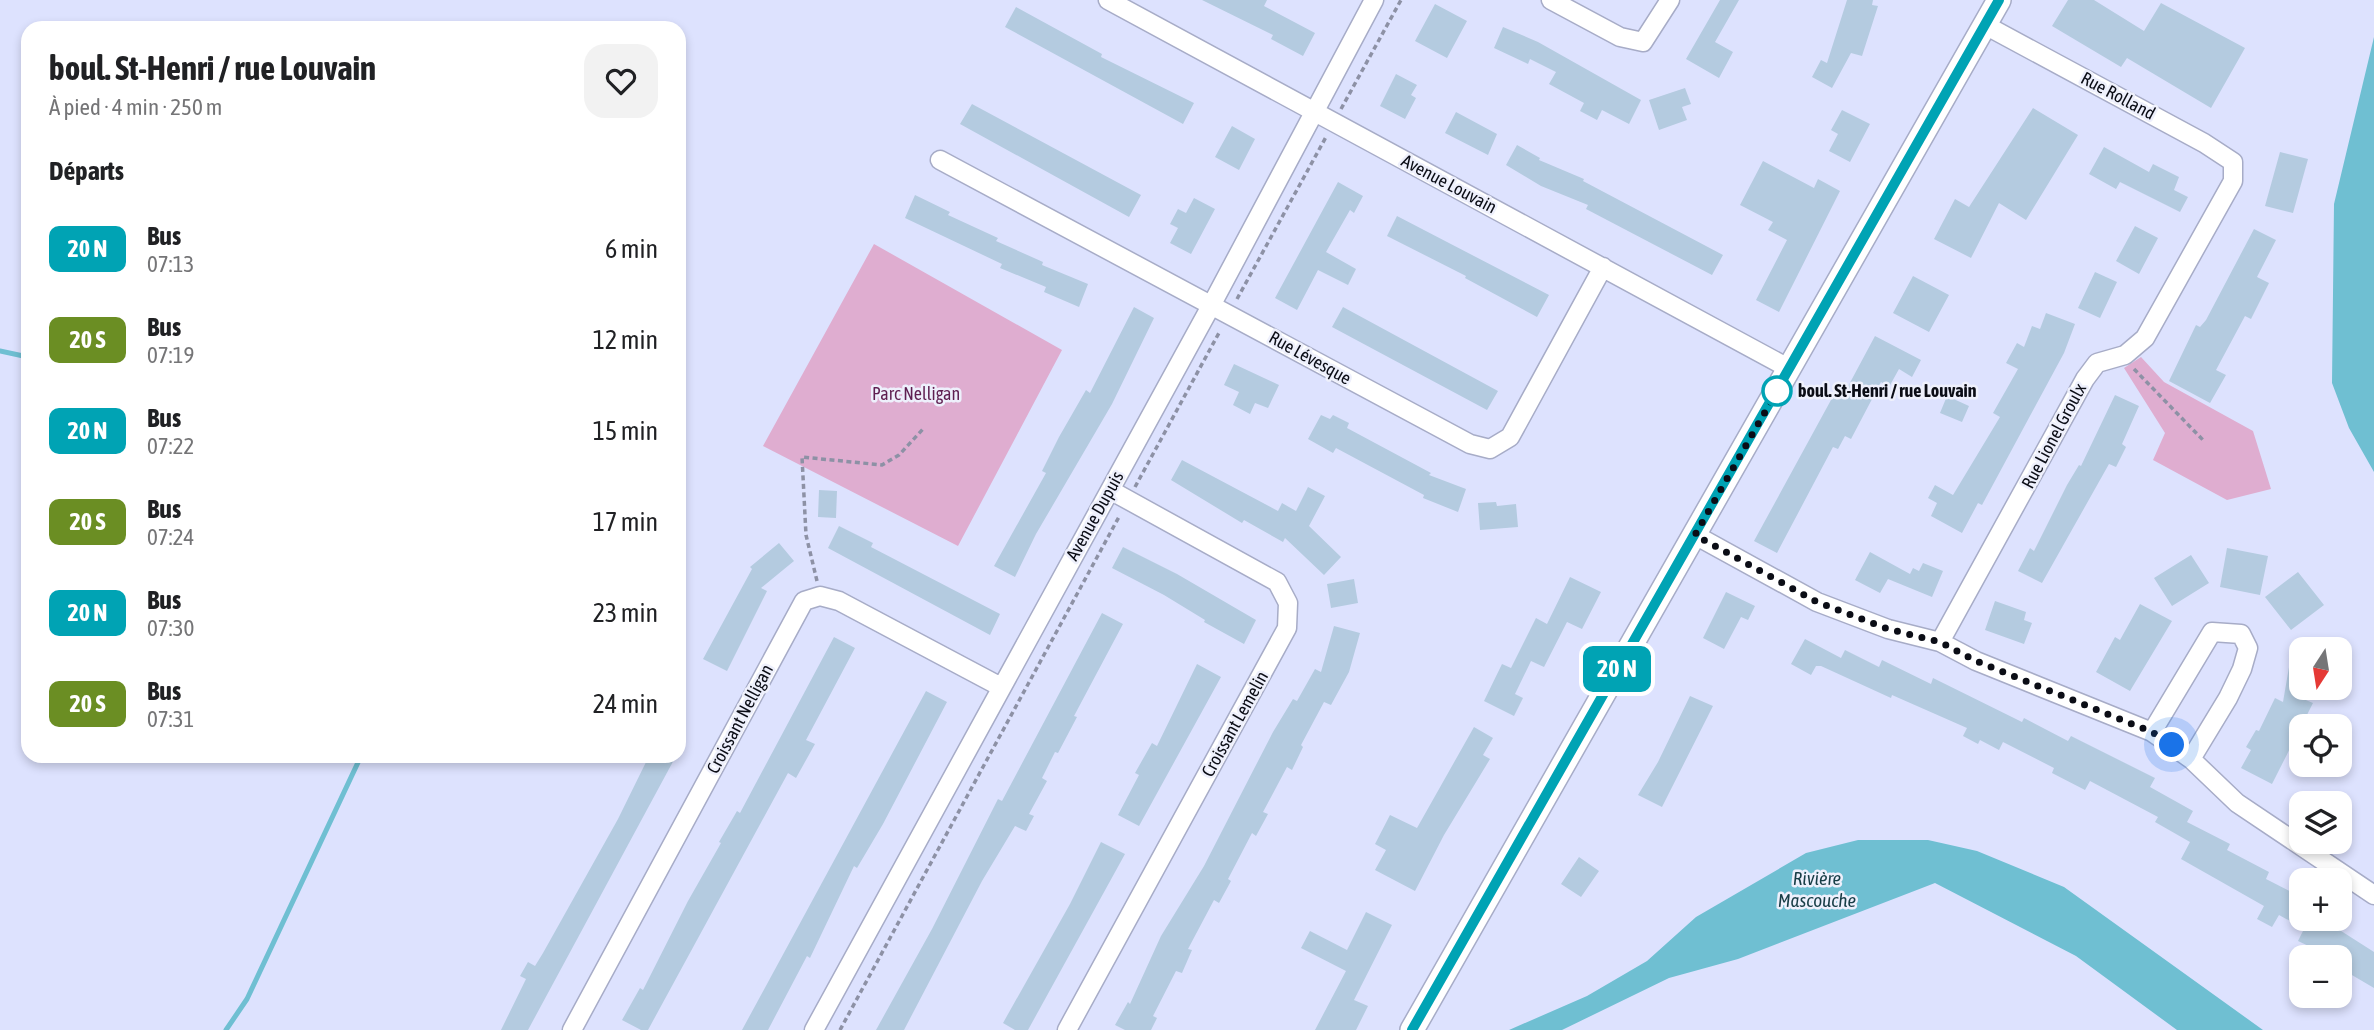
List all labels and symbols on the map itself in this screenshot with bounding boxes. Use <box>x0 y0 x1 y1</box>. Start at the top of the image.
street label: Rue Rolland <box>2078 67 2159 124</box>
street label: Avenue Louvain <box>1398 150 1500 217</box>
street label: Rue Lévesque <box>1266 326 1355 389</box>
marker: boul. St-Henri / rue Louvain <box>1762 376 1792 406</box>
place label: boul. St-Henri / rue Louvain <box>1798 380 1977 401</box>
street label: Rue Lionel Groulx <box>2017 380 2090 492</box>
park label: Parc Nelligan <box>872 383 960 404</box>
street label: Avenue Dupuis <box>1061 467 1128 564</box>
north arrow <box>2289 637 2352 700</box>
line badge: 20 N <box>1568 646 1666 692</box>
street label: Croissant Nelligan <box>702 661 777 777</box>
street label: Croissant Lemelin <box>1197 667 1272 780</box>
your location <box>2154 727 2189 762</box>
water label: Rivière Mascouche <box>1778 867 1856 911</box>

